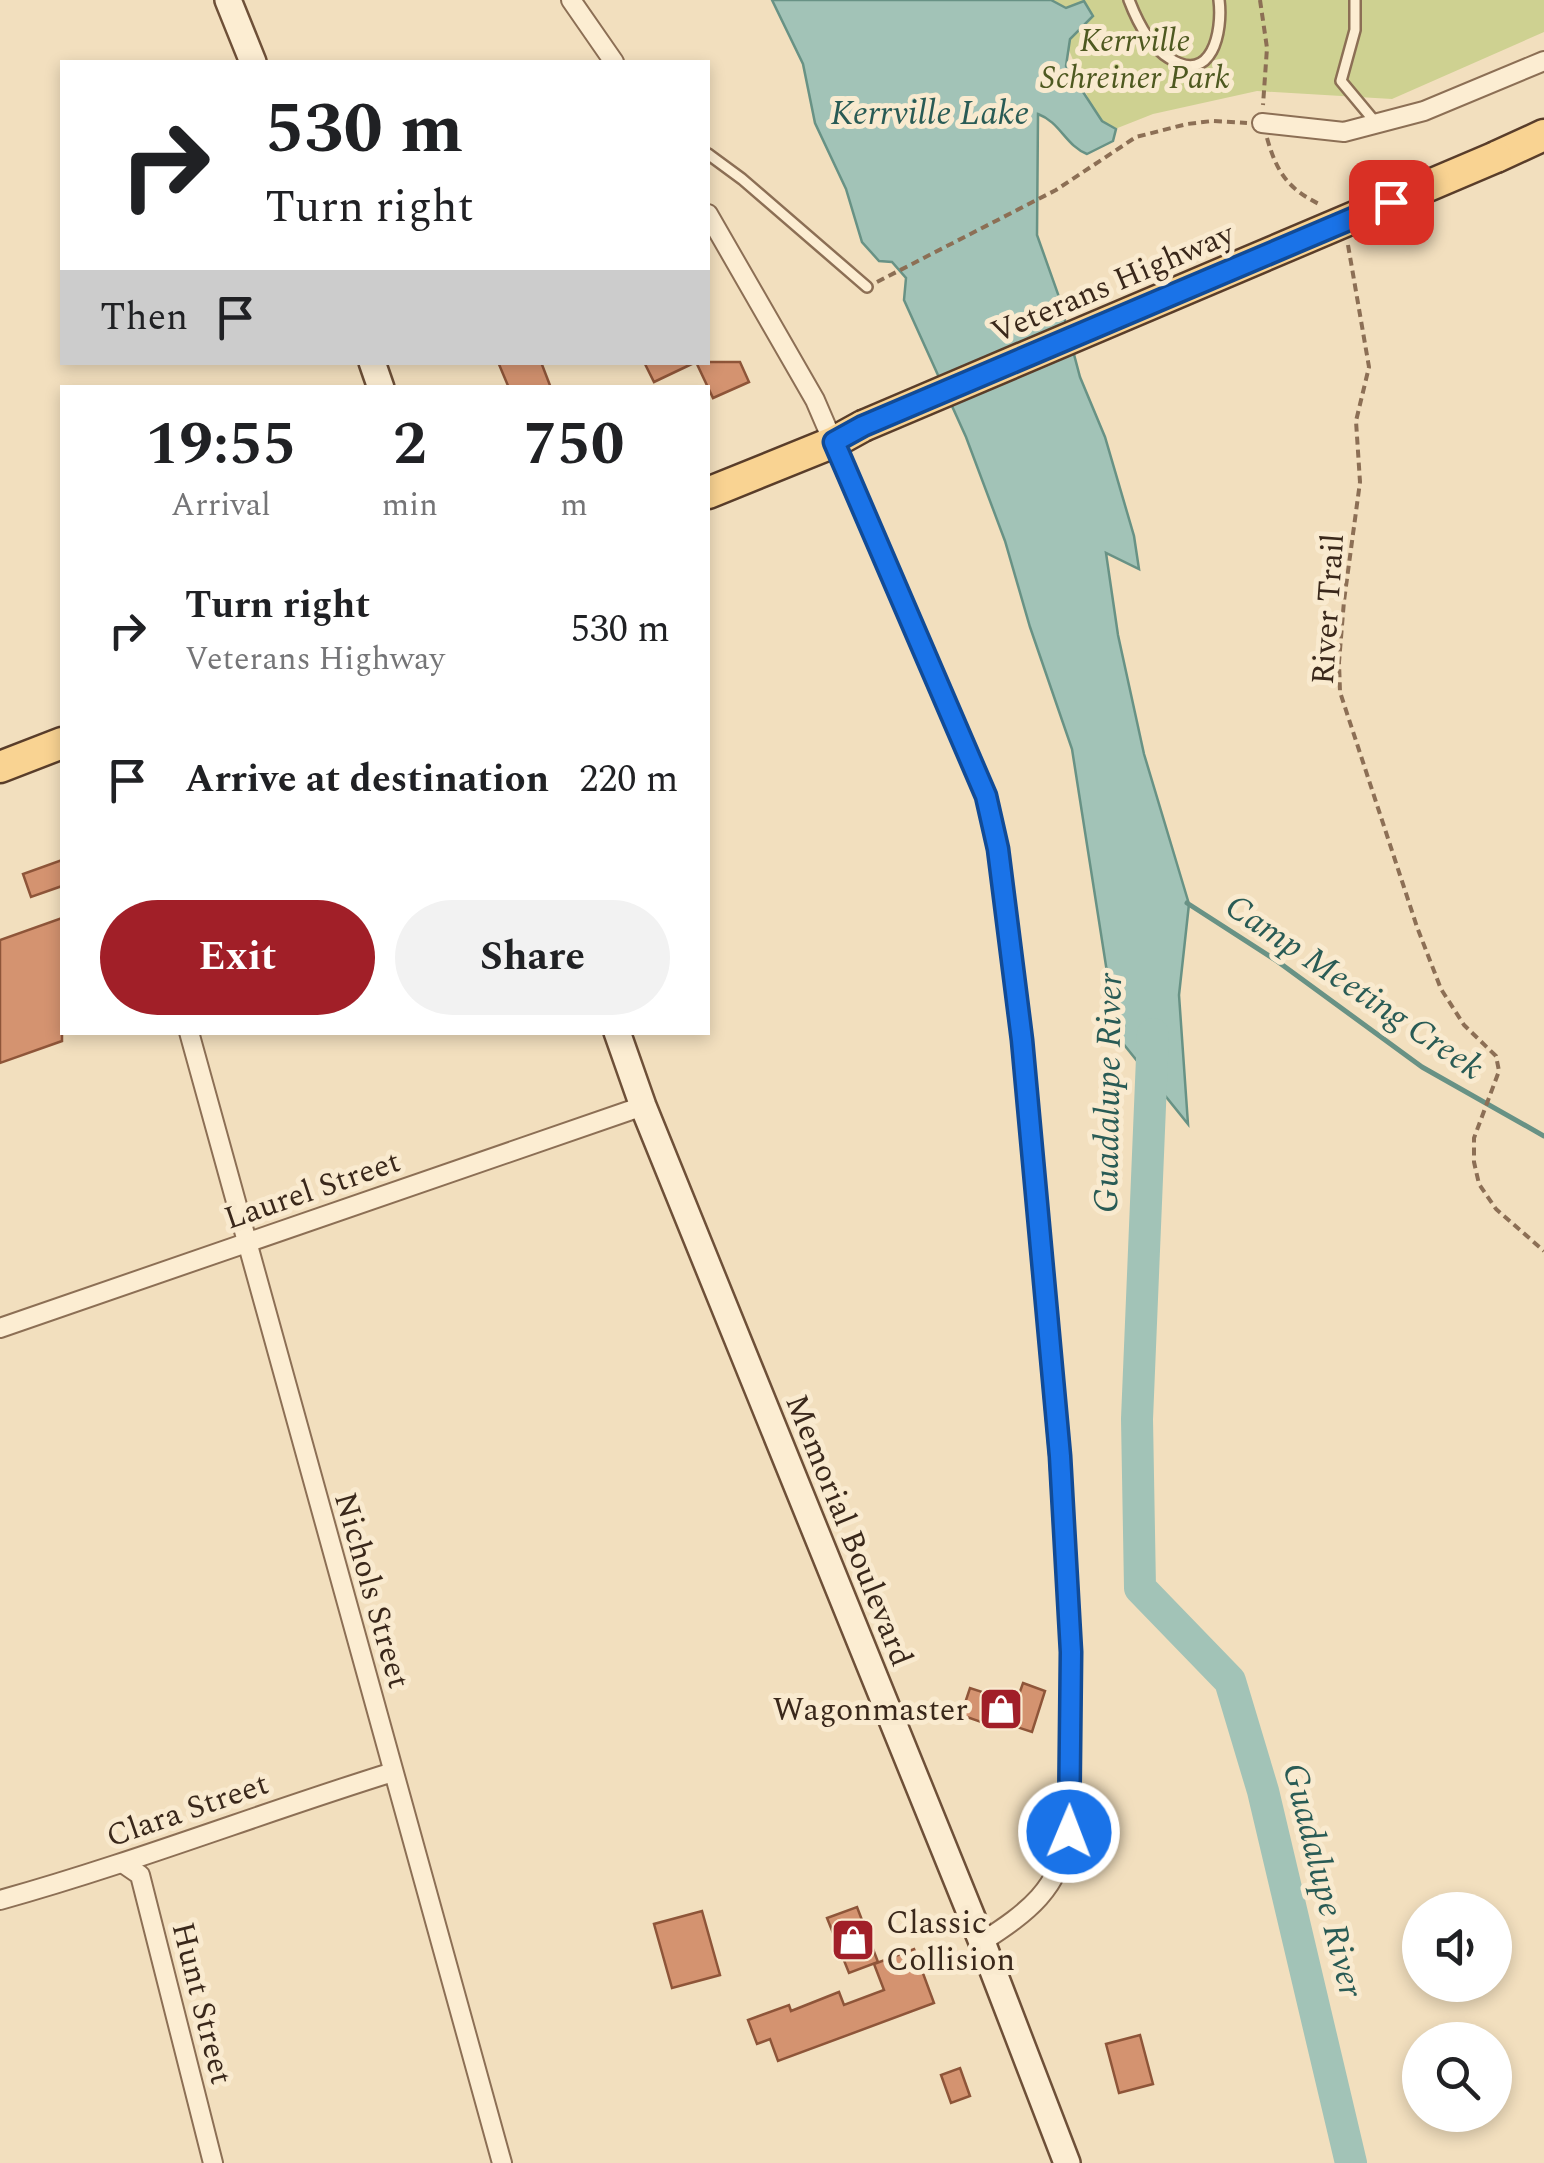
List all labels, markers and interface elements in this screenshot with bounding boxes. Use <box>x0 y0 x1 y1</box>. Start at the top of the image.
park label: Kerrville Schreiner Park <box>1040 17 1230 103</box>
text: 530 m <box>265 77 463 183</box>
water label: Kerrville Lake <box>830 87 1030 140</box>
icon: right <box>100 100 230 230</box>
pin <box>1349 160 1434 245</box>
text: Turn right <box>265 173 474 242</box>
icon: arrive <box>1364 175 1419 230</box>
street label: Veterans Highway <box>983 209 1243 357</box>
text: Then <box>100 289 188 347</box>
icon: arrive <box>208 290 263 345</box>
text: 19:55 <box>146 399 296 491</box>
text: 2 <box>393 399 427 491</box>
text: 750 <box>523 399 624 491</box>
text: Arrival <box>171 481 271 530</box>
text: min <box>382 481 438 530</box>
text: m <box>560 481 588 530</box>
street label: River Trail <box>1299 532 1358 686</box>
text: Turn right <box>185 577 370 635</box>
text: 530 m <box>571 601 670 659</box>
icon: right <box>100 603 155 658</box>
text: Veterans Highway <box>185 635 445 684</box>
text: Arrive at destination <box>185 751 549 809</box>
text: 220 m <box>579 751 678 809</box>
icon: arrive <box>100 753 155 808</box>
water label: Camp Meeting Creek <box>1214 881 1494 1094</box>
button: Exit <box>100 900 375 1015</box>
button: Share <box>395 900 670 1015</box>
water label: Guadalupe River <box>1080 972 1137 1213</box>
street label: Laurel Street <box>218 1137 407 1243</box>
street label: Memorial Boulevard <box>772 1387 926 1674</box>
street label: Nichols Street <box>320 1487 423 1694</box>
place label: Wagonmaster <box>773 1686 968 1735</box>
shop icon: Wagonmaster <box>978 1686 1024 1732</box>
water label: Guadalupe River <box>1268 1758 1378 2004</box>
street label: Clara Street <box>100 1760 275 1861</box>
position arrow <box>1017 1780 1121 1884</box>
map controls <box>1402 1892 1512 2132</box>
button: sound <box>1402 1892 1512 2002</box>
place label: Classic Collision <box>886 1899 1015 1985</box>
street label: Hunt Street <box>158 1917 245 2090</box>
shop icon: Classic Collision <box>830 1917 876 1963</box>
button: search <box>1402 2022 1512 2132</box>

